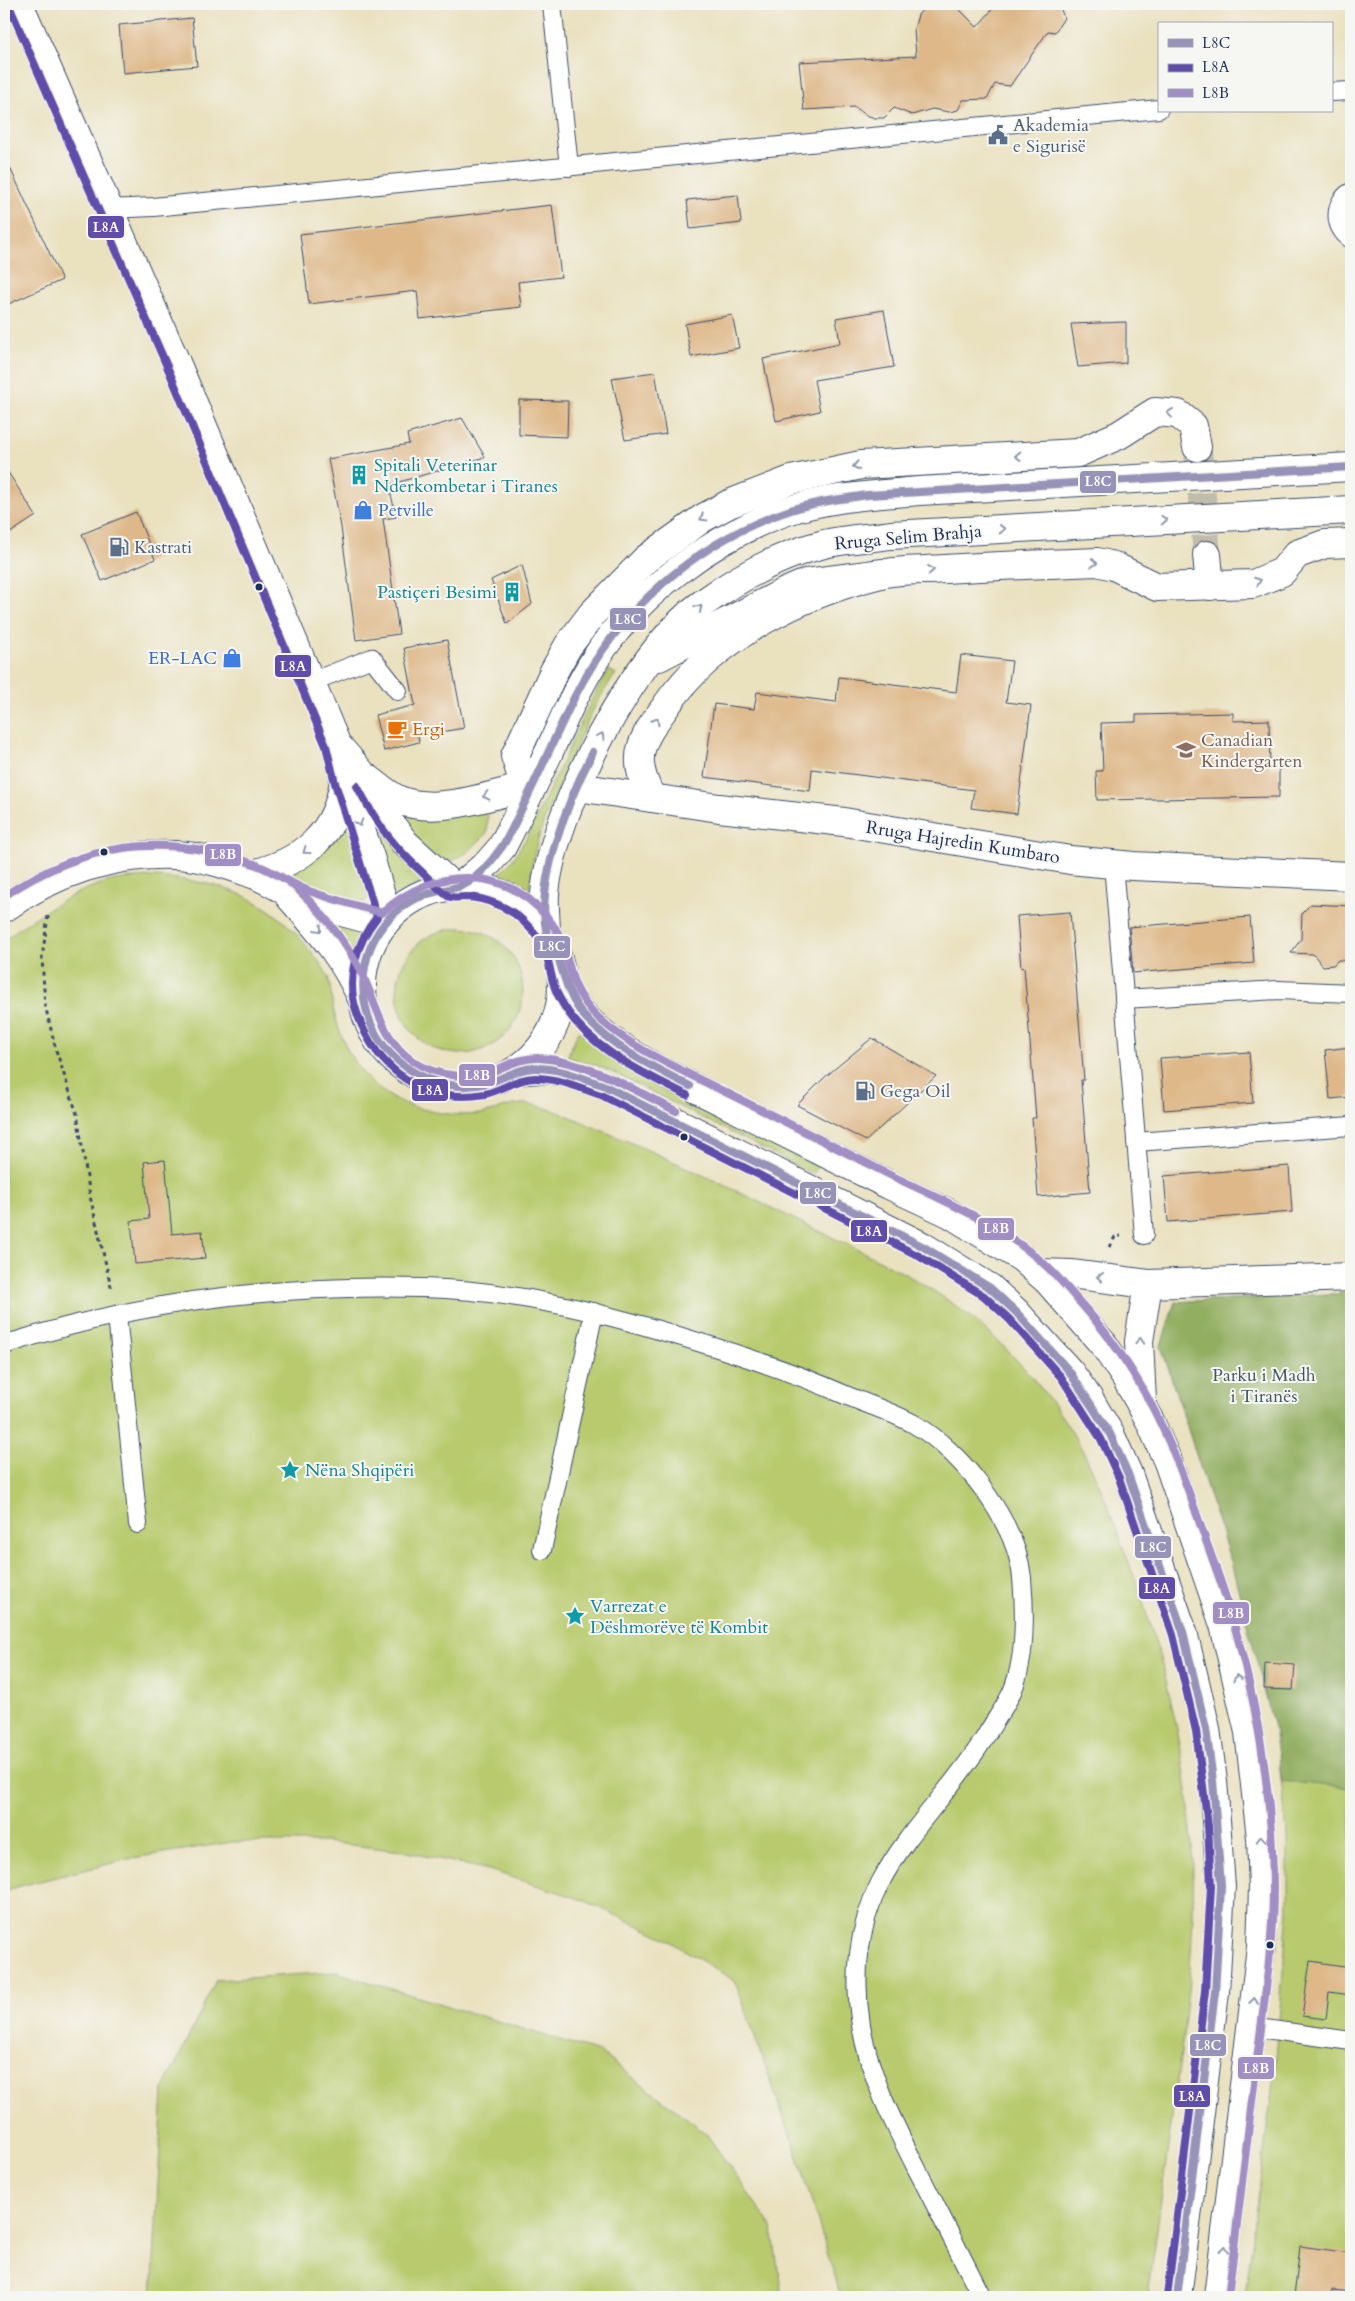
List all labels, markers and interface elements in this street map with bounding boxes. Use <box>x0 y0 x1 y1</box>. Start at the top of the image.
legend <box>1158 22 1332 112</box>
text: L8C <box>1202 33 1230 53</box>
text: L8A <box>1202 57 1230 77</box>
text: L8B <box>1202 83 1229 103</box>
place label: Akademia e Sigurisë <box>1013 113 1089 159</box>
public building icon: Akademia e Sigurisë <box>987 124 1009 146</box>
line badge: L8A <box>87 215 125 239</box>
text: L8A <box>93 218 120 237</box>
one-way arrow <box>1166 408 1174 419</box>
one-way arrow <box>1014 451 1022 462</box>
place label: Spitali Veterinar Nderkombetar i Tiranes <box>374 453 558 499</box>
one-way arrow <box>852 461 861 471</box>
building icon: Spitali Veterinar Nderkombetar i Tiranes <box>348 464 370 486</box>
line badge: L8C <box>1079 470 1117 494</box>
text: L8C <box>1085 472 1112 491</box>
place label: Petville <box>378 498 434 523</box>
shop icon: Petville <box>352 499 374 521</box>
one-way arrow <box>700 511 709 521</box>
one-way arrow <box>1160 515 1168 526</box>
street label: Rruga Selim Brahja <box>833 519 983 556</box>
one-way arrow <box>998 523 1006 534</box>
place label: Kastrati <box>134 535 192 560</box>
fuel station icon: Kastrati <box>108 536 130 558</box>
one-way arrow <box>1090 557 1098 568</box>
one-way arrow <box>928 565 936 576</box>
one-way arrow <box>1253 577 1262 587</box>
place label: Pastiçeri Besimi <box>377 580 497 605</box>
building icon: Pastiçeri Besimi <box>501 581 523 603</box>
unlabelled marker <box>254 582 264 592</box>
one-way arrow <box>693 605 702 613</box>
line badge: L8C <box>609 607 647 631</box>
text: L8C <box>615 610 642 629</box>
place label: ER-LAC <box>148 646 217 671</box>
shop icon: ER-LAC <box>221 647 243 669</box>
line badge: L8A <box>274 654 312 678</box>
text: L8A <box>280 657 307 676</box>
place label: Ergi <box>412 717 445 742</box>
cafe icon: Ergi <box>386 718 408 740</box>
one-way arrow <box>649 718 659 727</box>
place label: Canadian Kindergarten <box>1201 728 1303 774</box>
one-way arrow <box>595 733 605 742</box>
school or university icon: Canadian Kindergarten <box>1175 739 1197 761</box>
one-way arrow <box>481 790 490 801</box>
street label: Rruga Hajredin Kumbaro <box>864 815 1062 870</box>
one-way arrow <box>353 818 363 827</box>
line badge: L8B <box>204 843 242 867</box>
text: L8B <box>210 845 236 864</box>
one-way arrow <box>303 846 312 854</box>
unlabelled marker <box>99 847 109 857</box>
one-way arrow <box>313 924 322 933</box>
line badge: L8C <box>533 935 571 959</box>
text: L8C <box>539 937 566 956</box>
line badge: L8B <box>458 1063 496 1087</box>
text: L8B <box>464 1066 490 1085</box>
line badge: L8A <box>411 1078 449 1102</box>
place label: Gega Oil <box>880 1079 951 1104</box>
fuel station icon: Gega Oil <box>854 1080 876 1102</box>
text: L8A <box>417 1081 444 1100</box>
unlabelled marker <box>679 1132 689 1142</box>
line badge: L8C <box>799 1181 837 1205</box>
text: L8C <box>805 1184 832 1203</box>
line badge: L8B <box>977 1217 1015 1241</box>
line badge: L8A <box>850 1219 888 1243</box>
text: L8B <box>983 1219 1009 1238</box>
text: L8A <box>856 1222 883 1241</box>
one-way arrow <box>1096 1272 1104 1283</box>
one-way arrow <box>1134 1337 1145 1345</box>
park label: Parku i Madh i Tiranës <box>1212 1363 1316 1409</box>
place label: Nëna Shqipëri <box>305 1458 414 1483</box>
place icon: Nëna Shqipëri <box>279 1459 301 1481</box>
line badge: L8C <box>1134 1535 1172 1559</box>
text: L8C <box>1140 1538 1167 1557</box>
line badge: L8A <box>1138 1576 1176 1600</box>
text: L8A <box>1144 1579 1171 1598</box>
place label: Varrezat e Dëshmorëve të Kombit <box>590 1594 768 1640</box>
line badge: L8B <box>1212 1601 1250 1625</box>
text: L8B <box>1218 1604 1244 1623</box>
place icon: Varrezat e Dëshmorëve të Kombit <box>564 1605 586 1627</box>
one-way arrow <box>1232 1674 1243 1683</box>
one-way arrow <box>1255 1834 1266 1842</box>
unlabelled marker <box>1265 1940 1275 1950</box>
one-way arrow <box>1248 1996 1259 2004</box>
line badge: L8C <box>1189 2033 1227 2057</box>
text: L8C <box>1195 2036 1222 2055</box>
line badge: L8B <box>1237 2056 1275 2080</box>
text: L8B <box>1243 2059 1269 2078</box>
line badge: L8A <box>1173 2084 1211 2108</box>
text: L8A <box>1179 2087 1206 2106</box>
one-way arrow <box>1218 2245 1229 2253</box>

